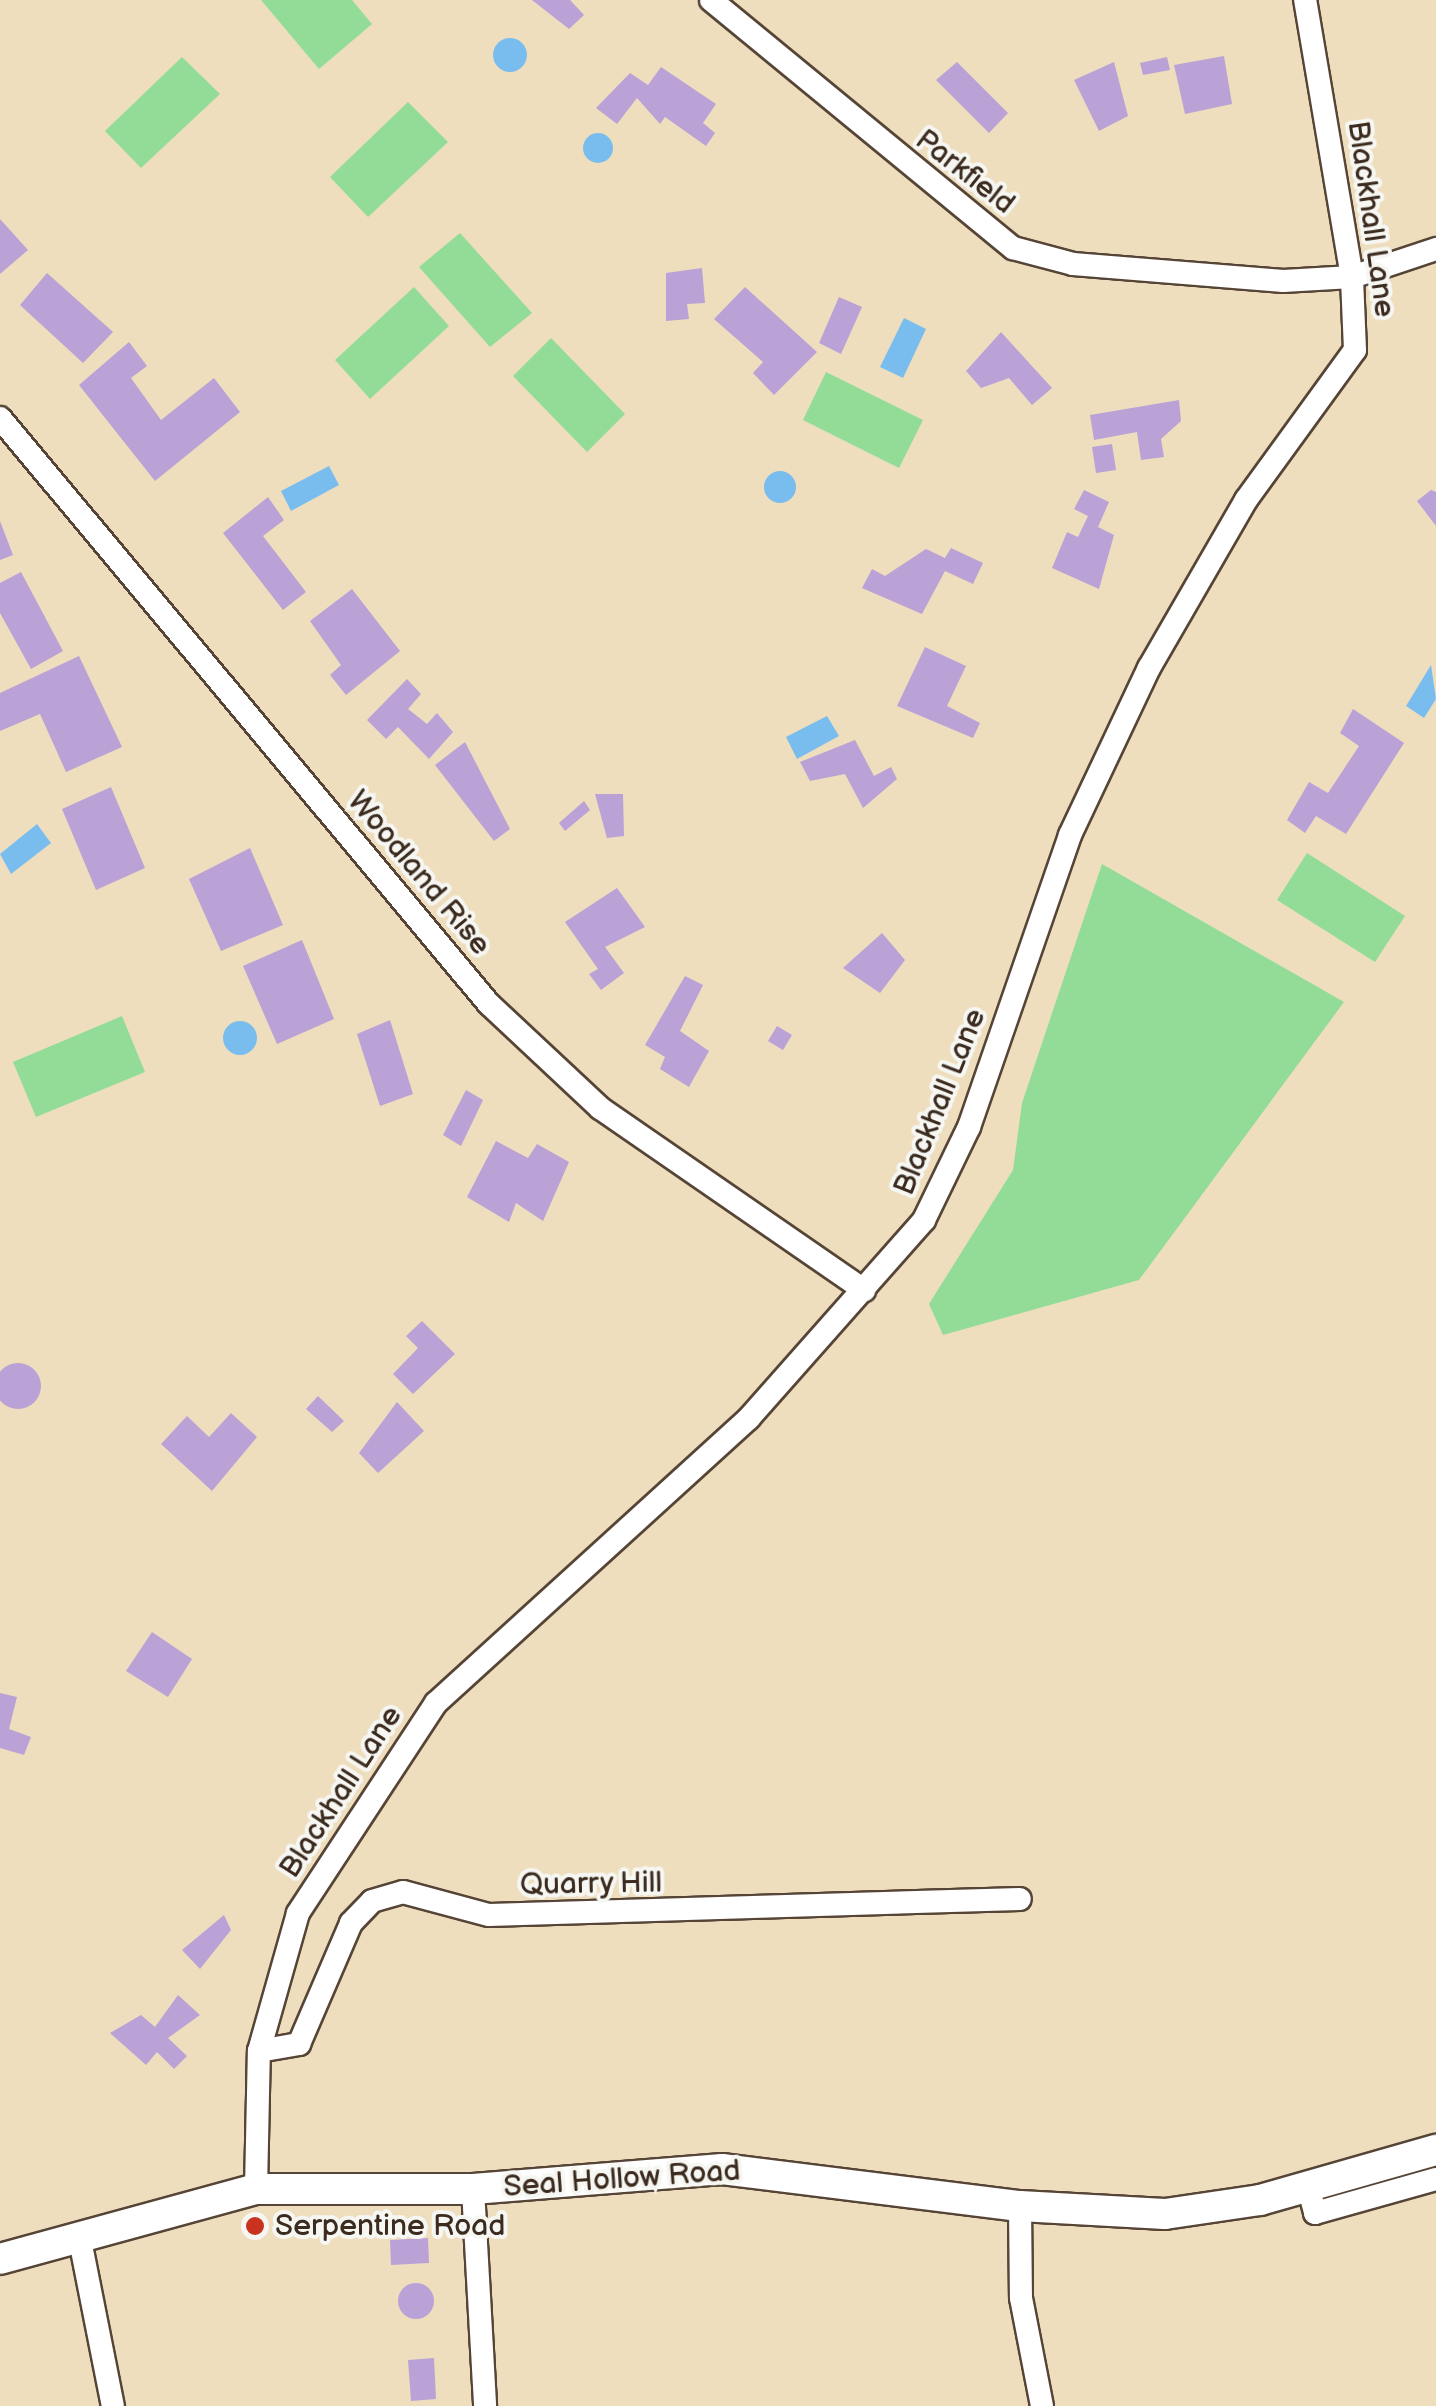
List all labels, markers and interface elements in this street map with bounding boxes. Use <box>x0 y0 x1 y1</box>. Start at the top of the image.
street label: Blackhall Lane <box>1339 119 1403 319</box>
street label: Parkfield <box>908 122 1022 222</box>
street label: Woodland Rise <box>340 783 498 963</box>
street label: Blackhall Lane <box>886 1004 994 1200</box>
street label: Blackhall Lane <box>272 1699 410 1885</box>
street label: Quarry Hill <box>519 1865 663 1903</box>
street label: Seal Hollow Road <box>502 2153 742 2205</box>
place label: Serpentine Road <box>275 2208 505 2244</box>
marker: Serpentine Road <box>244 2215 266 2237</box>

